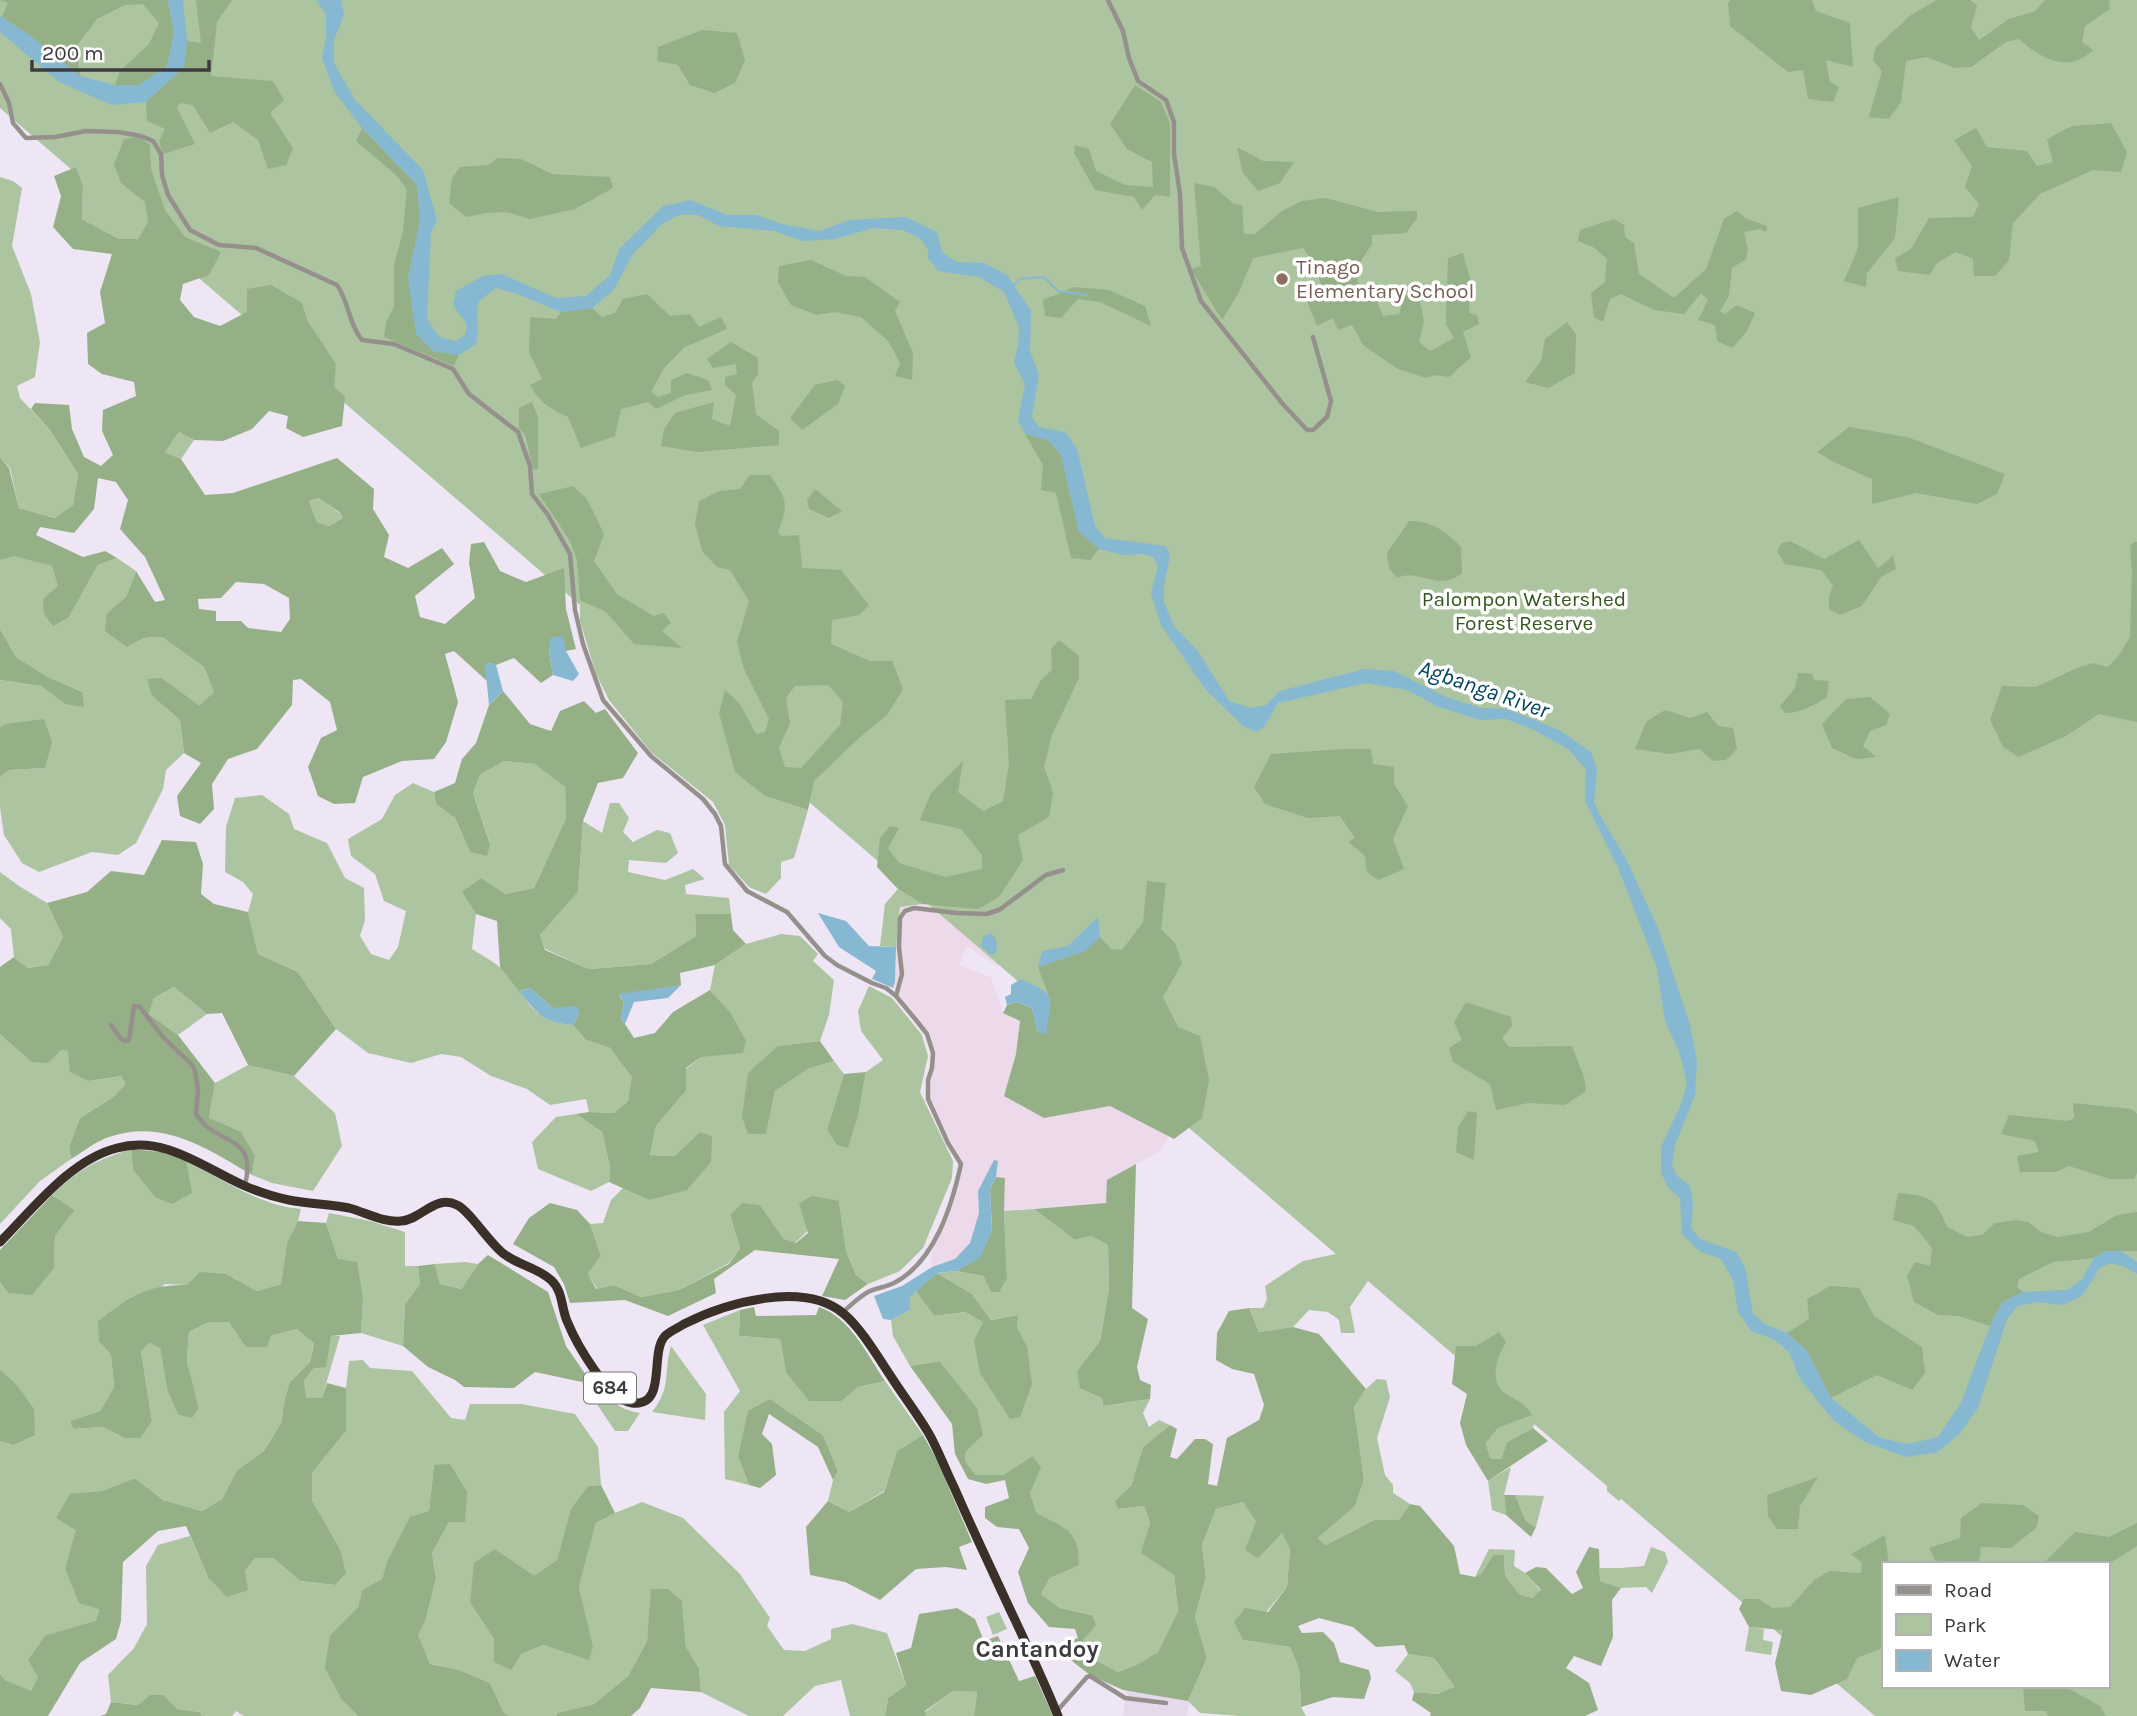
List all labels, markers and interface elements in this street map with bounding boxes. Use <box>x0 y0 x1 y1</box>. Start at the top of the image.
scale bar <box>32 28 208 72</box>
text: 200 m <box>42 41 104 65</box>
place label: Tinago Elementary School <box>1296 255 1474 303</box>
marker: Tinago Elementary School <box>1274 271 1290 287</box>
park label: Palompon Watershed Forest Reserve <box>1422 587 1626 635</box>
water label: Agbanga River <box>1415 654 1554 724</box>
road number: 684 <box>584 1372 636 1404</box>
legend <box>1882 1562 2109 1688</box>
text: Road <box>1944 1578 1992 1602</box>
text: Park <box>1944 1613 1987 1637</box>
district label: Cantandoy <box>975 1635 1099 1663</box>
text: Water <box>1944 1648 2000 1672</box>

